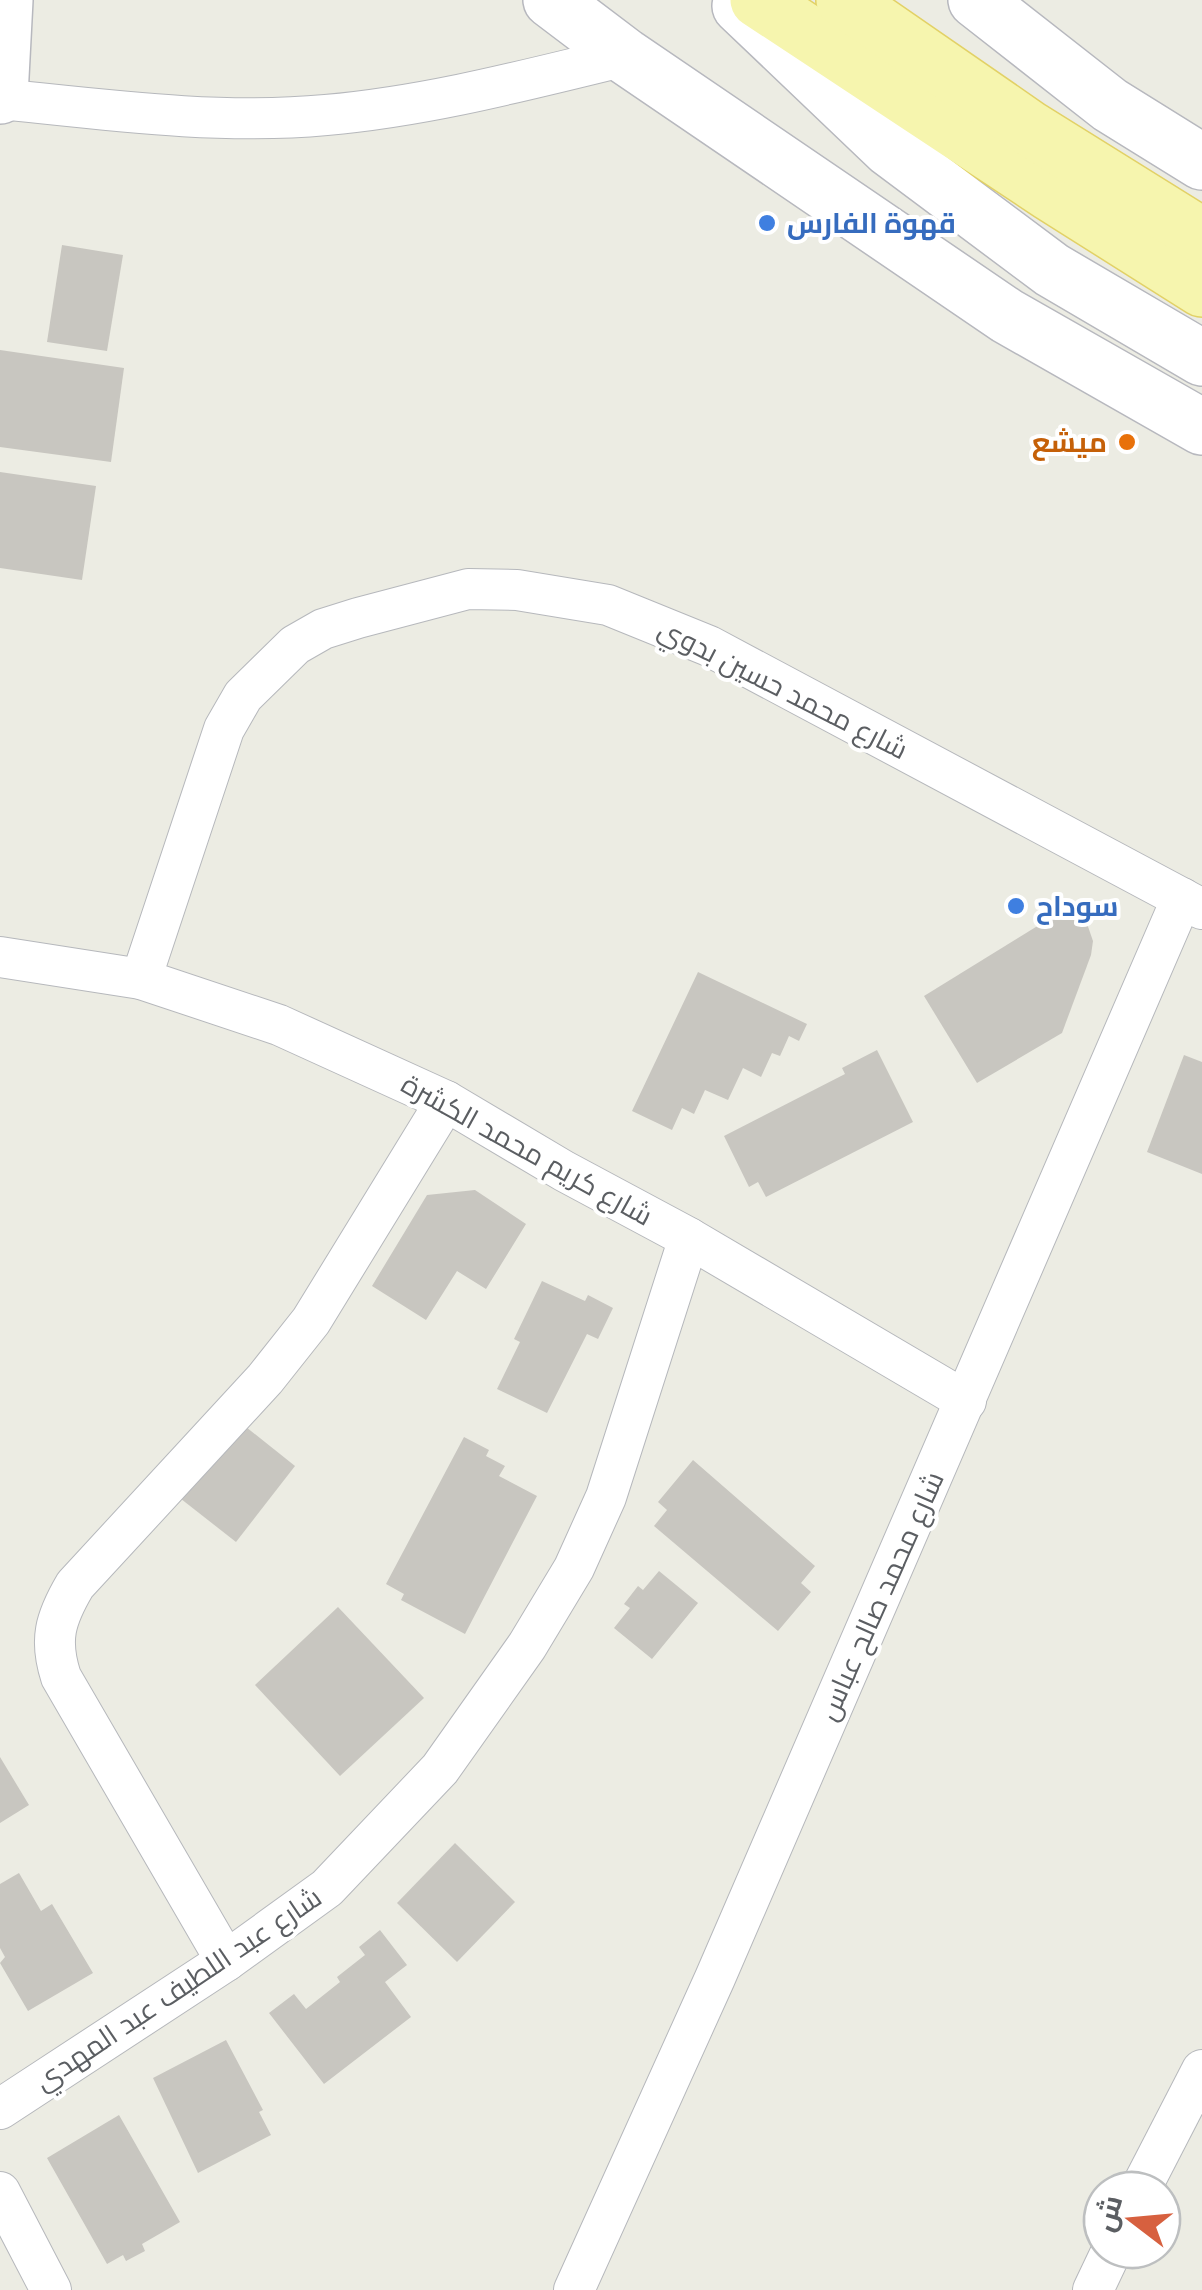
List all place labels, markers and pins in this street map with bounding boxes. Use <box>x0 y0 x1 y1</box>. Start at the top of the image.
place label: قهوة الفارس <box>787 205 956 242</box>
marker: قهوة الفارس <box>756 212 778 234</box>
place label: ميشع <box>1032 424 1107 461</box>
marker: ميشع <box>1116 431 1138 453</box>
place label: سوداح <box>1036 888 1119 925</box>
marker: سوداح <box>1005 895 1027 917</box>

